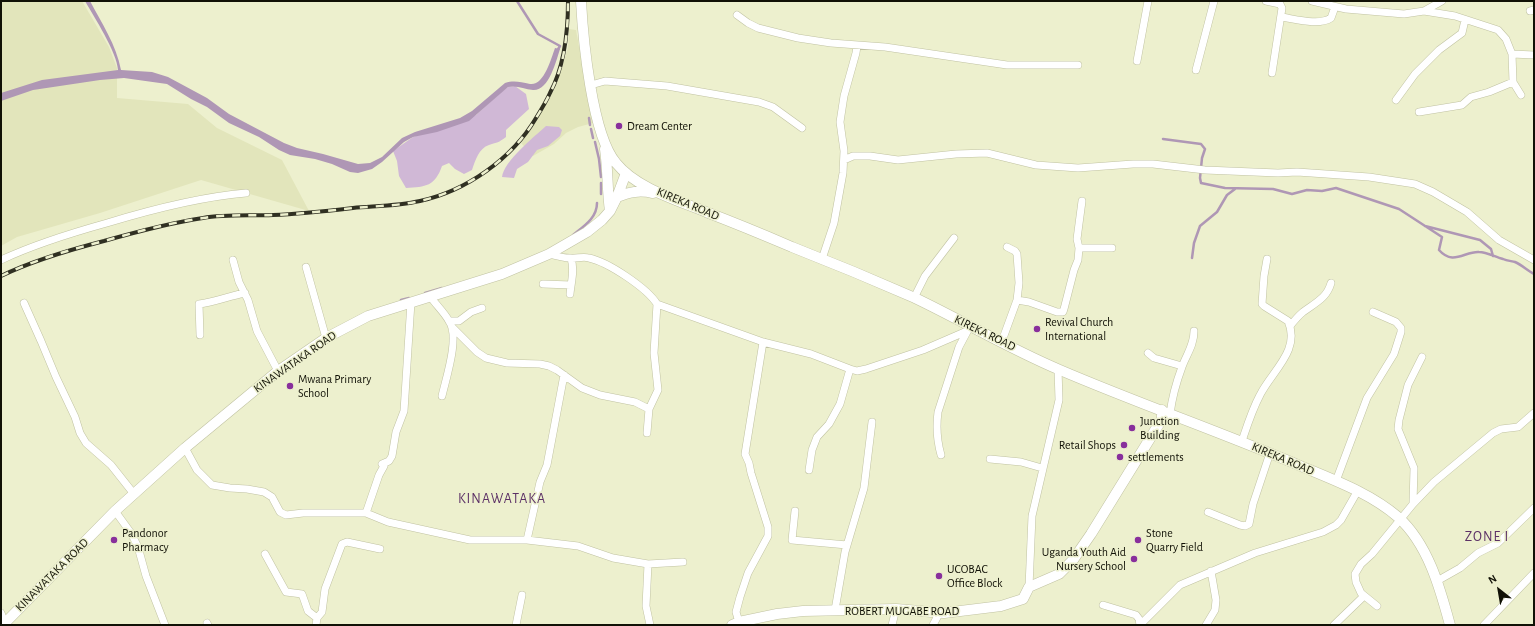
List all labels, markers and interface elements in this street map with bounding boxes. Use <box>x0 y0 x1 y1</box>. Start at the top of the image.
place label: Dream Center <box>627 119 692 133</box>
marker: Dream Center <box>614 121 624 131</box>
street label: KIREKA ROAD <box>655 184 721 224</box>
street label: KIREKA ROAD <box>952 312 1018 354</box>
place label: Revival Church International <box>1045 315 1113 343</box>
marker: Revival Church International <box>1032 324 1042 334</box>
street label: KINAWATAKA ROAD <box>251 328 339 396</box>
place label: Mwana Primary School <box>298 372 371 400</box>
marker: Mwana Primary School <box>285 381 295 391</box>
place label: Junction Building <box>1140 414 1180 442</box>
marker: Junction Building <box>1127 423 1137 433</box>
place label: Retail Shops <box>1059 438 1116 452</box>
street label: KIREKA ROAD <box>1250 439 1316 479</box>
marker: Retail Shops <box>1119 440 1129 450</box>
place label: settlements <box>1128 450 1184 464</box>
marker: settlements <box>1115 452 1125 462</box>
district label: KINAWATAKA <box>458 491 546 507</box>
place label: Pandonor Pharmacy <box>122 526 169 554</box>
place label: Stone Quarry Field <box>1146 526 1203 554</box>
district label: ZONE I <box>1465 529 1509 545</box>
street label: KINAWATAKA ROAD <box>12 535 92 615</box>
marker: Pandonor Pharmacy <box>109 535 119 545</box>
marker: Stone Quarry Field <box>1133 535 1143 545</box>
place label: Uganda Youth Aid Nursery School <box>1042 545 1126 573</box>
marker: Uganda Youth Aid Nursery School <box>1129 554 1139 564</box>
place label: UCOBAC Office Block <box>947 562 1002 590</box>
north arrow <box>1479 570 1519 610</box>
marker: UCOBAC Office Block <box>934 571 944 581</box>
text: N <box>1486 573 1499 586</box>
street label: ROBERT MUGABE ROAD <box>845 604 959 618</box>

